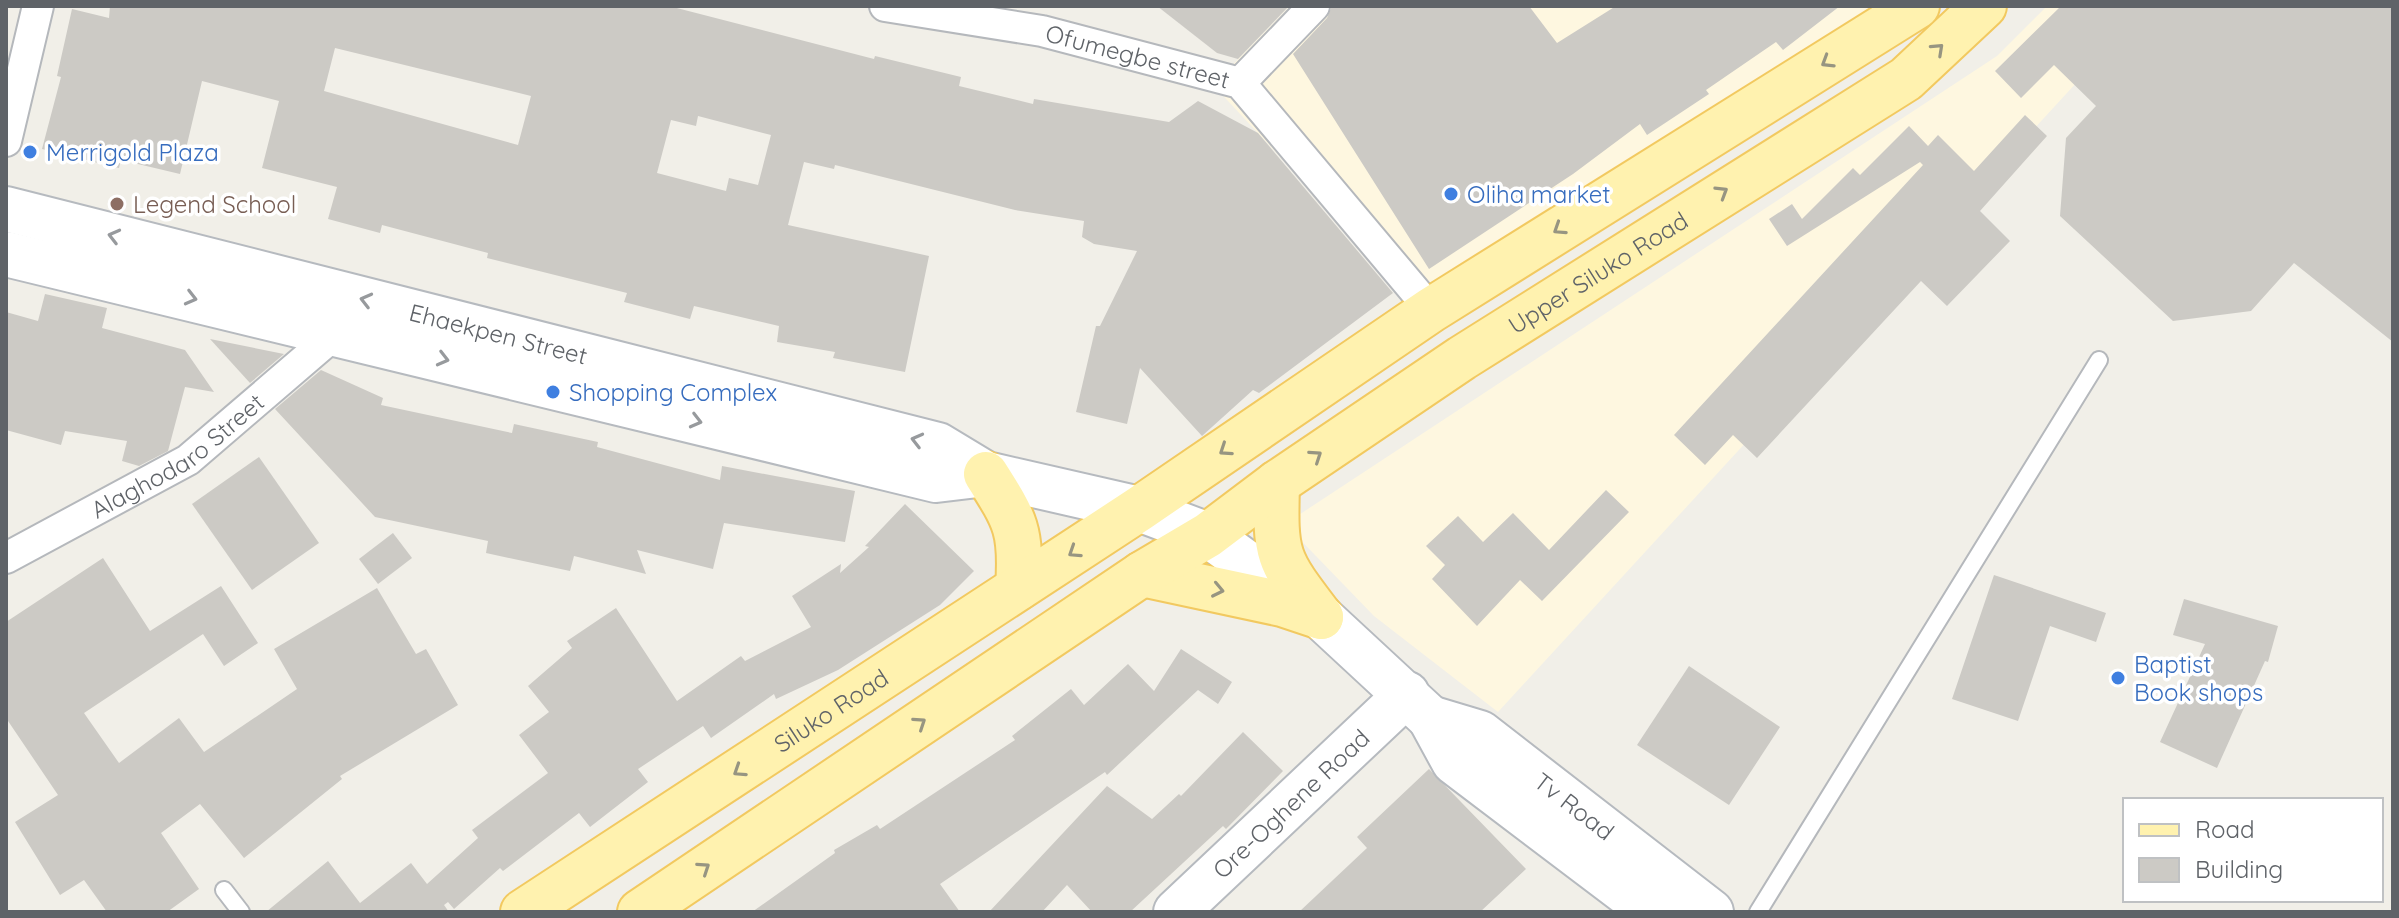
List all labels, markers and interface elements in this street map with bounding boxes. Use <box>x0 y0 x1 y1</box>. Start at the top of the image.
street label: Ofumegbe street <box>1043 18 1233 95</box>
one-way arrow <box>1929 44 1943 59</box>
one-way arrow <box>1821 52 1836 67</box>
place label: Merrigold Plaza <box>46 137 219 167</box>
marker: Merrigold Plaza <box>21 143 39 161</box>
place label: Oliha market <box>1467 179 1610 209</box>
marker: Oliha market <box>1442 185 1460 203</box>
one-way arrow <box>1713 186 1728 202</box>
place label: Legend School <box>133 189 296 219</box>
marker: Legend School <box>108 195 126 213</box>
street label: Upper Siluko Road <box>1503 205 1693 340</box>
one-way arrow <box>1553 220 1567 235</box>
one-way arrow <box>107 229 121 246</box>
one-way arrow <box>183 289 197 306</box>
one-way arrow <box>359 293 373 310</box>
street label: Ehaekpen Street <box>406 297 591 371</box>
one-way arrow <box>436 350 450 367</box>
place label: Shopping Complex <box>569 377 777 407</box>
marker: Shopping Complex <box>544 383 562 401</box>
street label: Alaghodaro Street <box>86 387 270 525</box>
one-way arrow <box>689 412 702 429</box>
one-way arrow <box>910 432 924 449</box>
one-way arrow <box>1220 440 1234 455</box>
one-way arrow <box>1308 451 1322 466</box>
one-way arrow <box>1068 542 1083 557</box>
one-way arrow <box>1211 581 1224 598</box>
place label: Baptist Book shops <box>2134 649 2263 707</box>
street label: Siluko Road <box>768 662 894 759</box>
marker: Baptist Book shops <box>2109 669 2127 687</box>
one-way arrow <box>911 718 925 733</box>
street label: Ore-Oghene Road <box>1206 723 1375 885</box>
one-way arrow <box>733 761 748 776</box>
street label: Tv Road <box>1528 766 1620 846</box>
legend <box>2123 798 2383 902</box>
text: Road <box>2195 814 2255 844</box>
text: Building <box>2195 854 2283 884</box>
one-way arrow <box>696 863 710 878</box>

